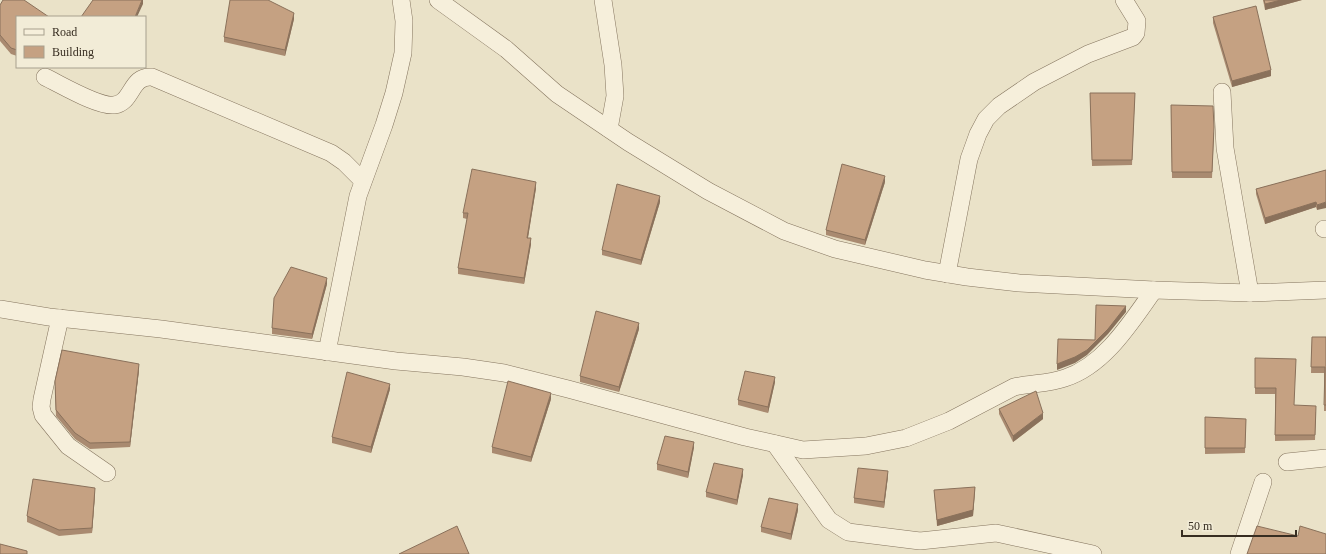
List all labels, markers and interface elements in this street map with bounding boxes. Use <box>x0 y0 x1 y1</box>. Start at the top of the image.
legend <box>16 16 146 68</box>
text: Road <box>52 25 77 39</box>
text: Building <box>52 45 94 59</box>
scale bar <box>1182 512 1296 538</box>
text: 50 m <box>1188 519 1213 533</box>

